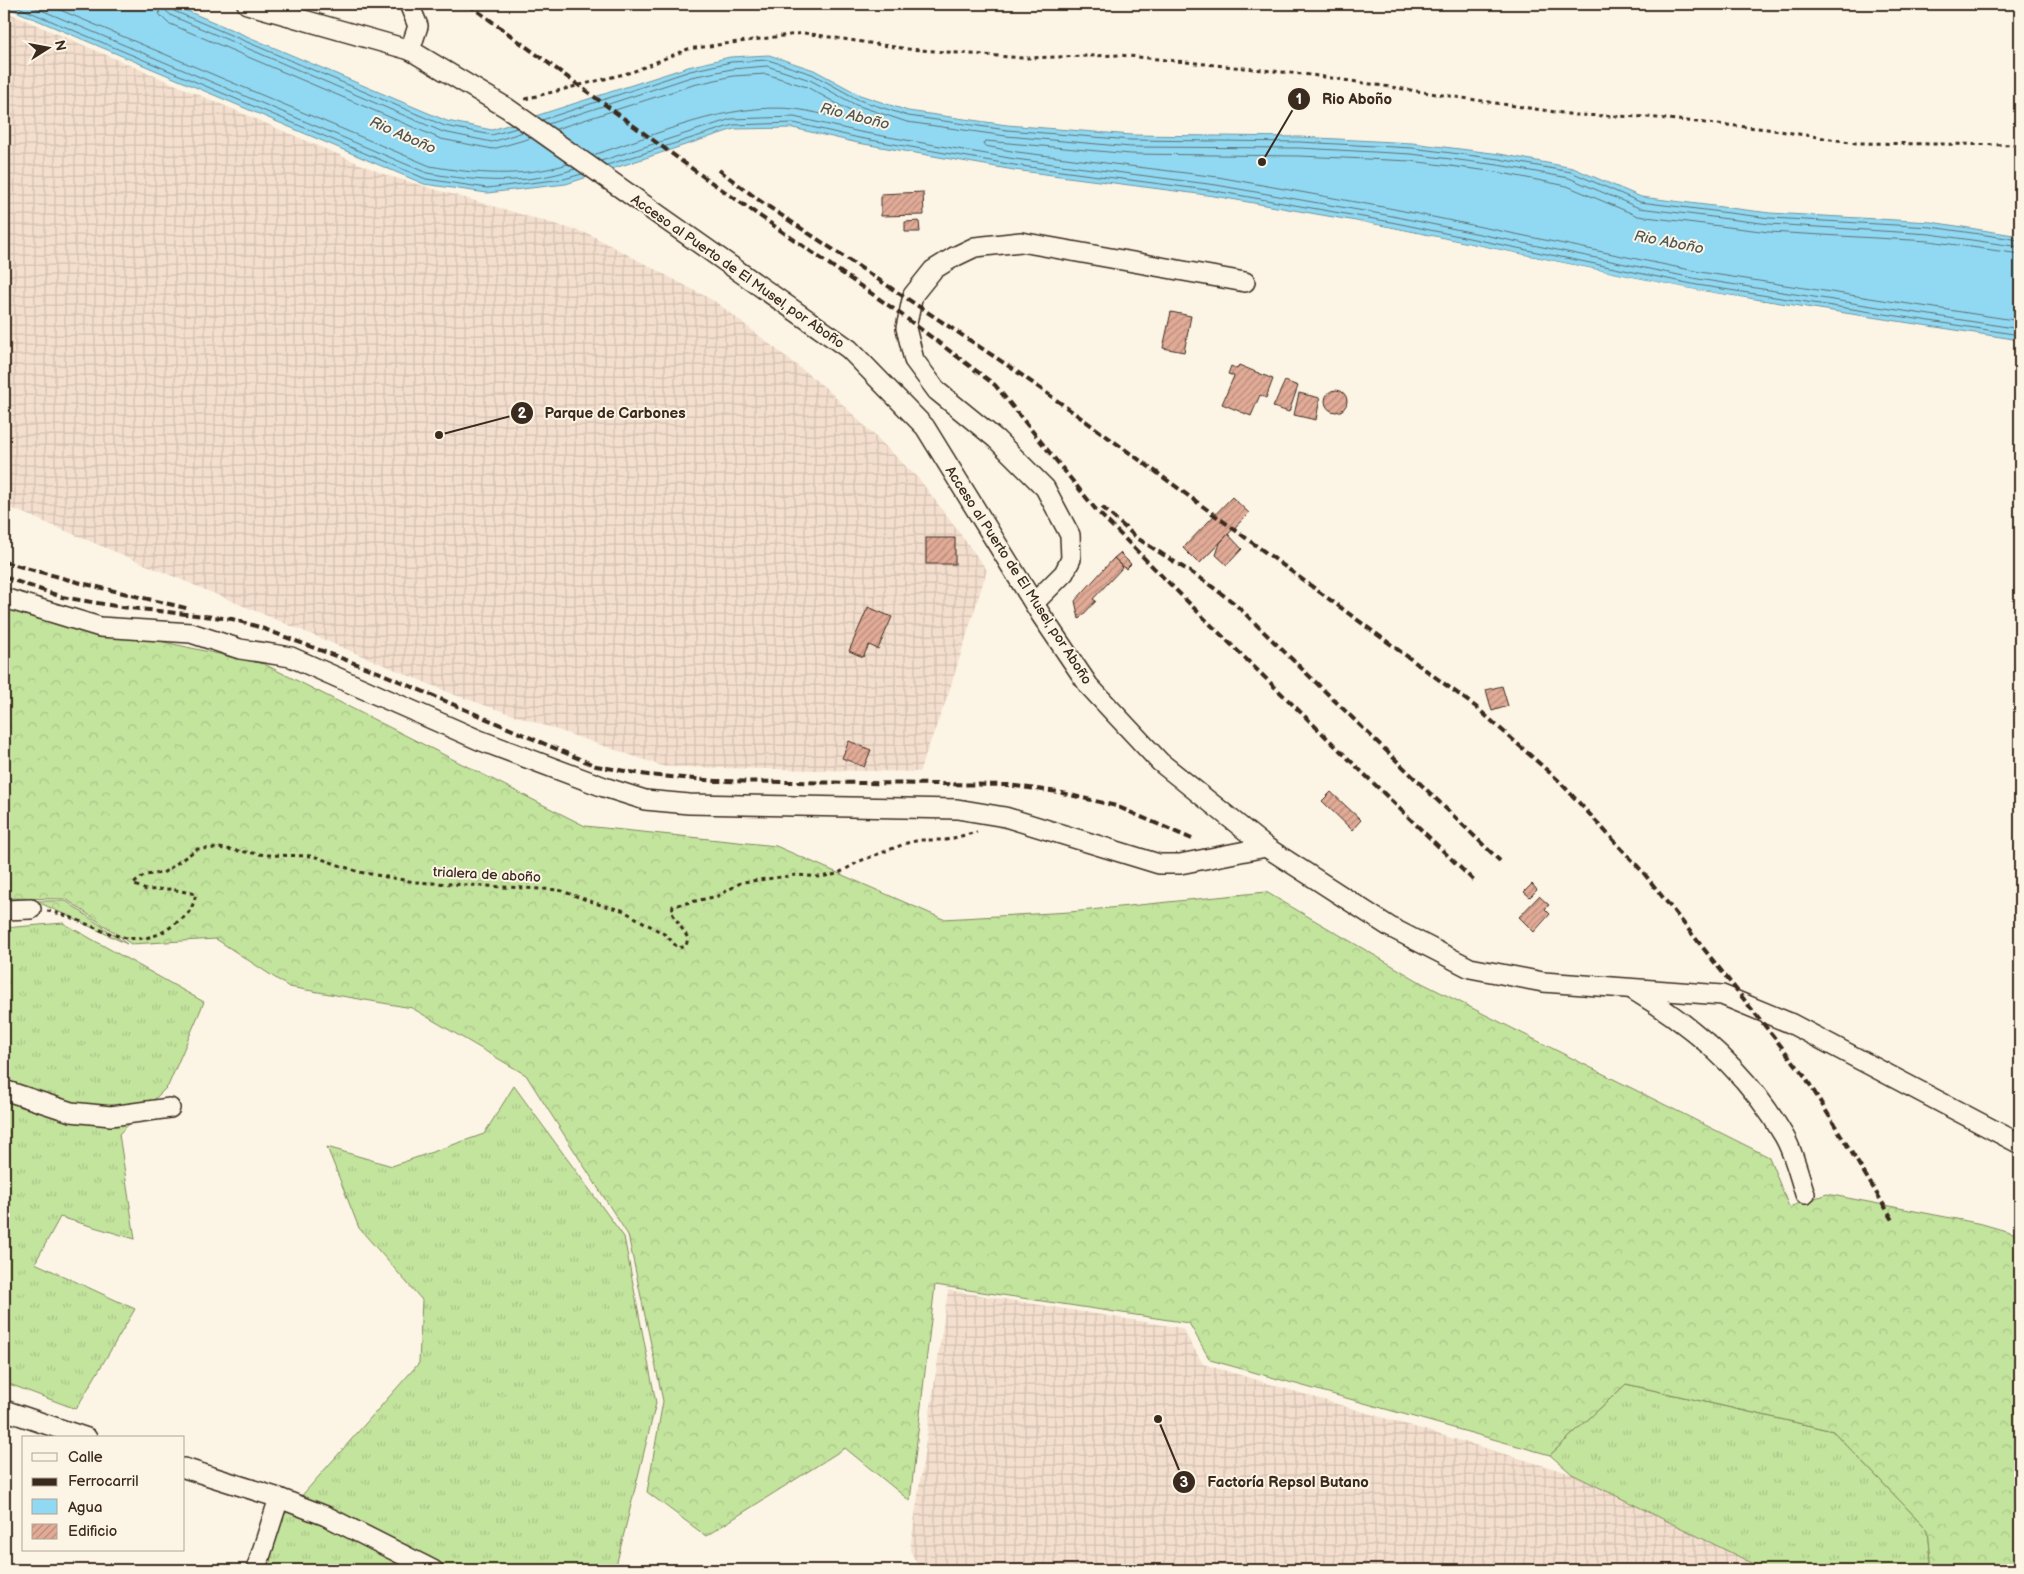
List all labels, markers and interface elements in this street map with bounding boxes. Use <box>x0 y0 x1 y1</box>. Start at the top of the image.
north arrow <box>22 22 72 72</box>
text: N <box>51 39 70 52</box>
callout: Rio Aboño <box>1287 84 1402 114</box>
text: 1 <box>1296 90 1302 109</box>
text: Rio Aboño <box>1322 90 1392 109</box>
water label: Rio Aboño <box>818 99 892 134</box>
water label: Rio Aboño <box>367 112 439 159</box>
street label: Acceso al Puerto de El Musel, por Aboño <box>628 191 848 352</box>
water label: Rio Aboño <box>1633 226 1705 259</box>
callout: Parque de Carbones <box>509 398 696 428</box>
text: 2 <box>518 404 527 423</box>
text: Parque de Carbones <box>544 404 686 423</box>
street label: Acceso al Puerto de El Musel, por Aboño <box>942 463 1096 688</box>
street label: trialera de aboño <box>433 863 541 886</box>
legend <box>22 1436 185 1552</box>
text: Calle <box>68 1448 103 1467</box>
callout: Factoría Repsol Butano <box>1172 1467 1379 1497</box>
text: Ferrocarril <box>68 1472 139 1491</box>
text: 3 <box>1180 1473 1189 1492</box>
text: Factoría Repsol Butano <box>1207 1473 1369 1492</box>
text: Agua <box>68 1498 102 1517</box>
text: Edificio <box>68 1522 117 1541</box>

